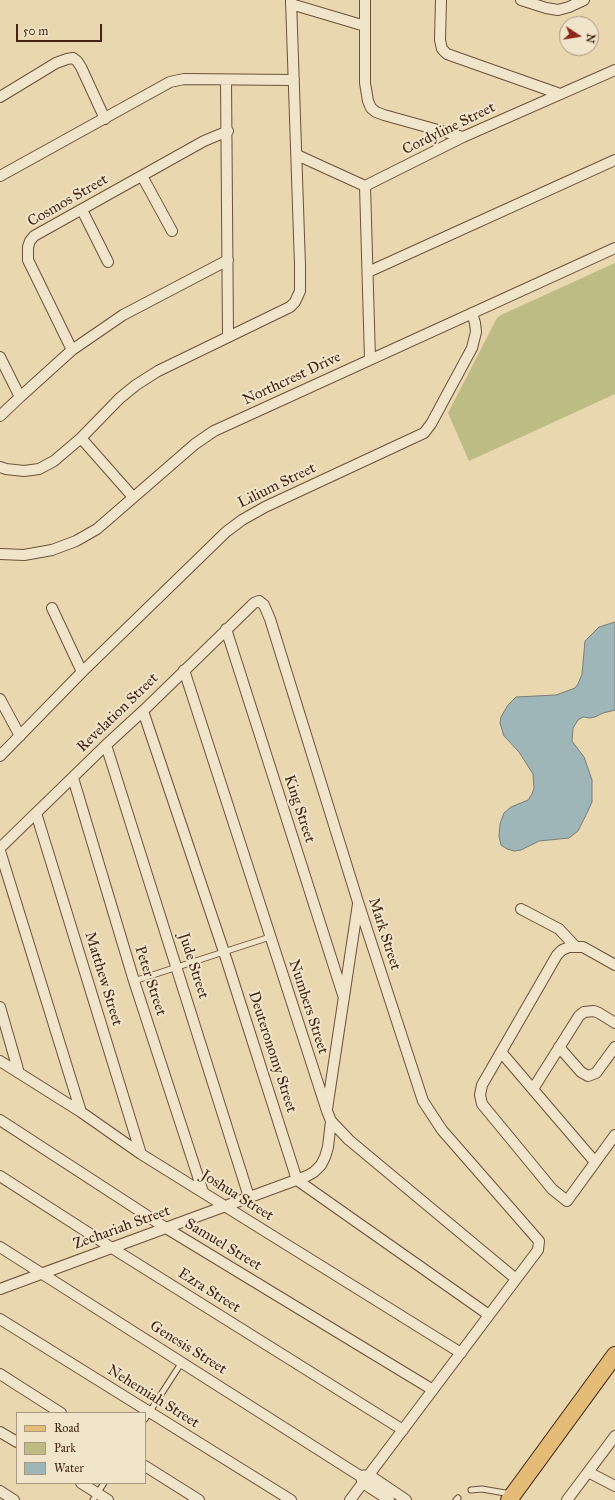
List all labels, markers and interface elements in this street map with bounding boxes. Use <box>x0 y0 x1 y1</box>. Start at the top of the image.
scale bar <box>18 16 104 42</box>
north arrow <box>559 16 599 56</box>
text: 50 m <box>23 24 48 38</box>
text: N <box>583 32 598 44</box>
street label: Cordyline Street <box>400 99 498 159</box>
street label: Cosmos Street <box>25 171 111 231</box>
street label: Northcrest Drive <box>240 348 344 410</box>
street label: Lilium Street <box>235 459 319 513</box>
street label: Revelation Street <box>74 670 162 756</box>
street label: King Street <box>280 773 318 845</box>
street label: Mark Street <box>364 896 404 972</box>
street label: Matthew Street <box>80 930 126 1028</box>
street label: Jude Street <box>174 931 212 1001</box>
street label: Peter Street <box>130 944 170 1018</box>
street label: Numbers Street <box>284 958 332 1056</box>
street label: Deuteronomy Street <box>244 989 300 1115</box>
street label: Joshua Street <box>197 1167 277 1225</box>
street label: Zechariah Street <box>71 1202 173 1254</box>
street label: Samuel Street <box>181 1215 265 1275</box>
street label: Ezra Street <box>174 1265 244 1317</box>
street label: Genesis Street <box>146 1317 230 1379</box>
street label: Nehemiah Street <box>104 1362 202 1432</box>
legend <box>16 1412 146 1484</box>
text: Road <box>54 1421 80 1435</box>
text: Park <box>54 1441 76 1455</box>
text: Water <box>54 1461 84 1475</box>

